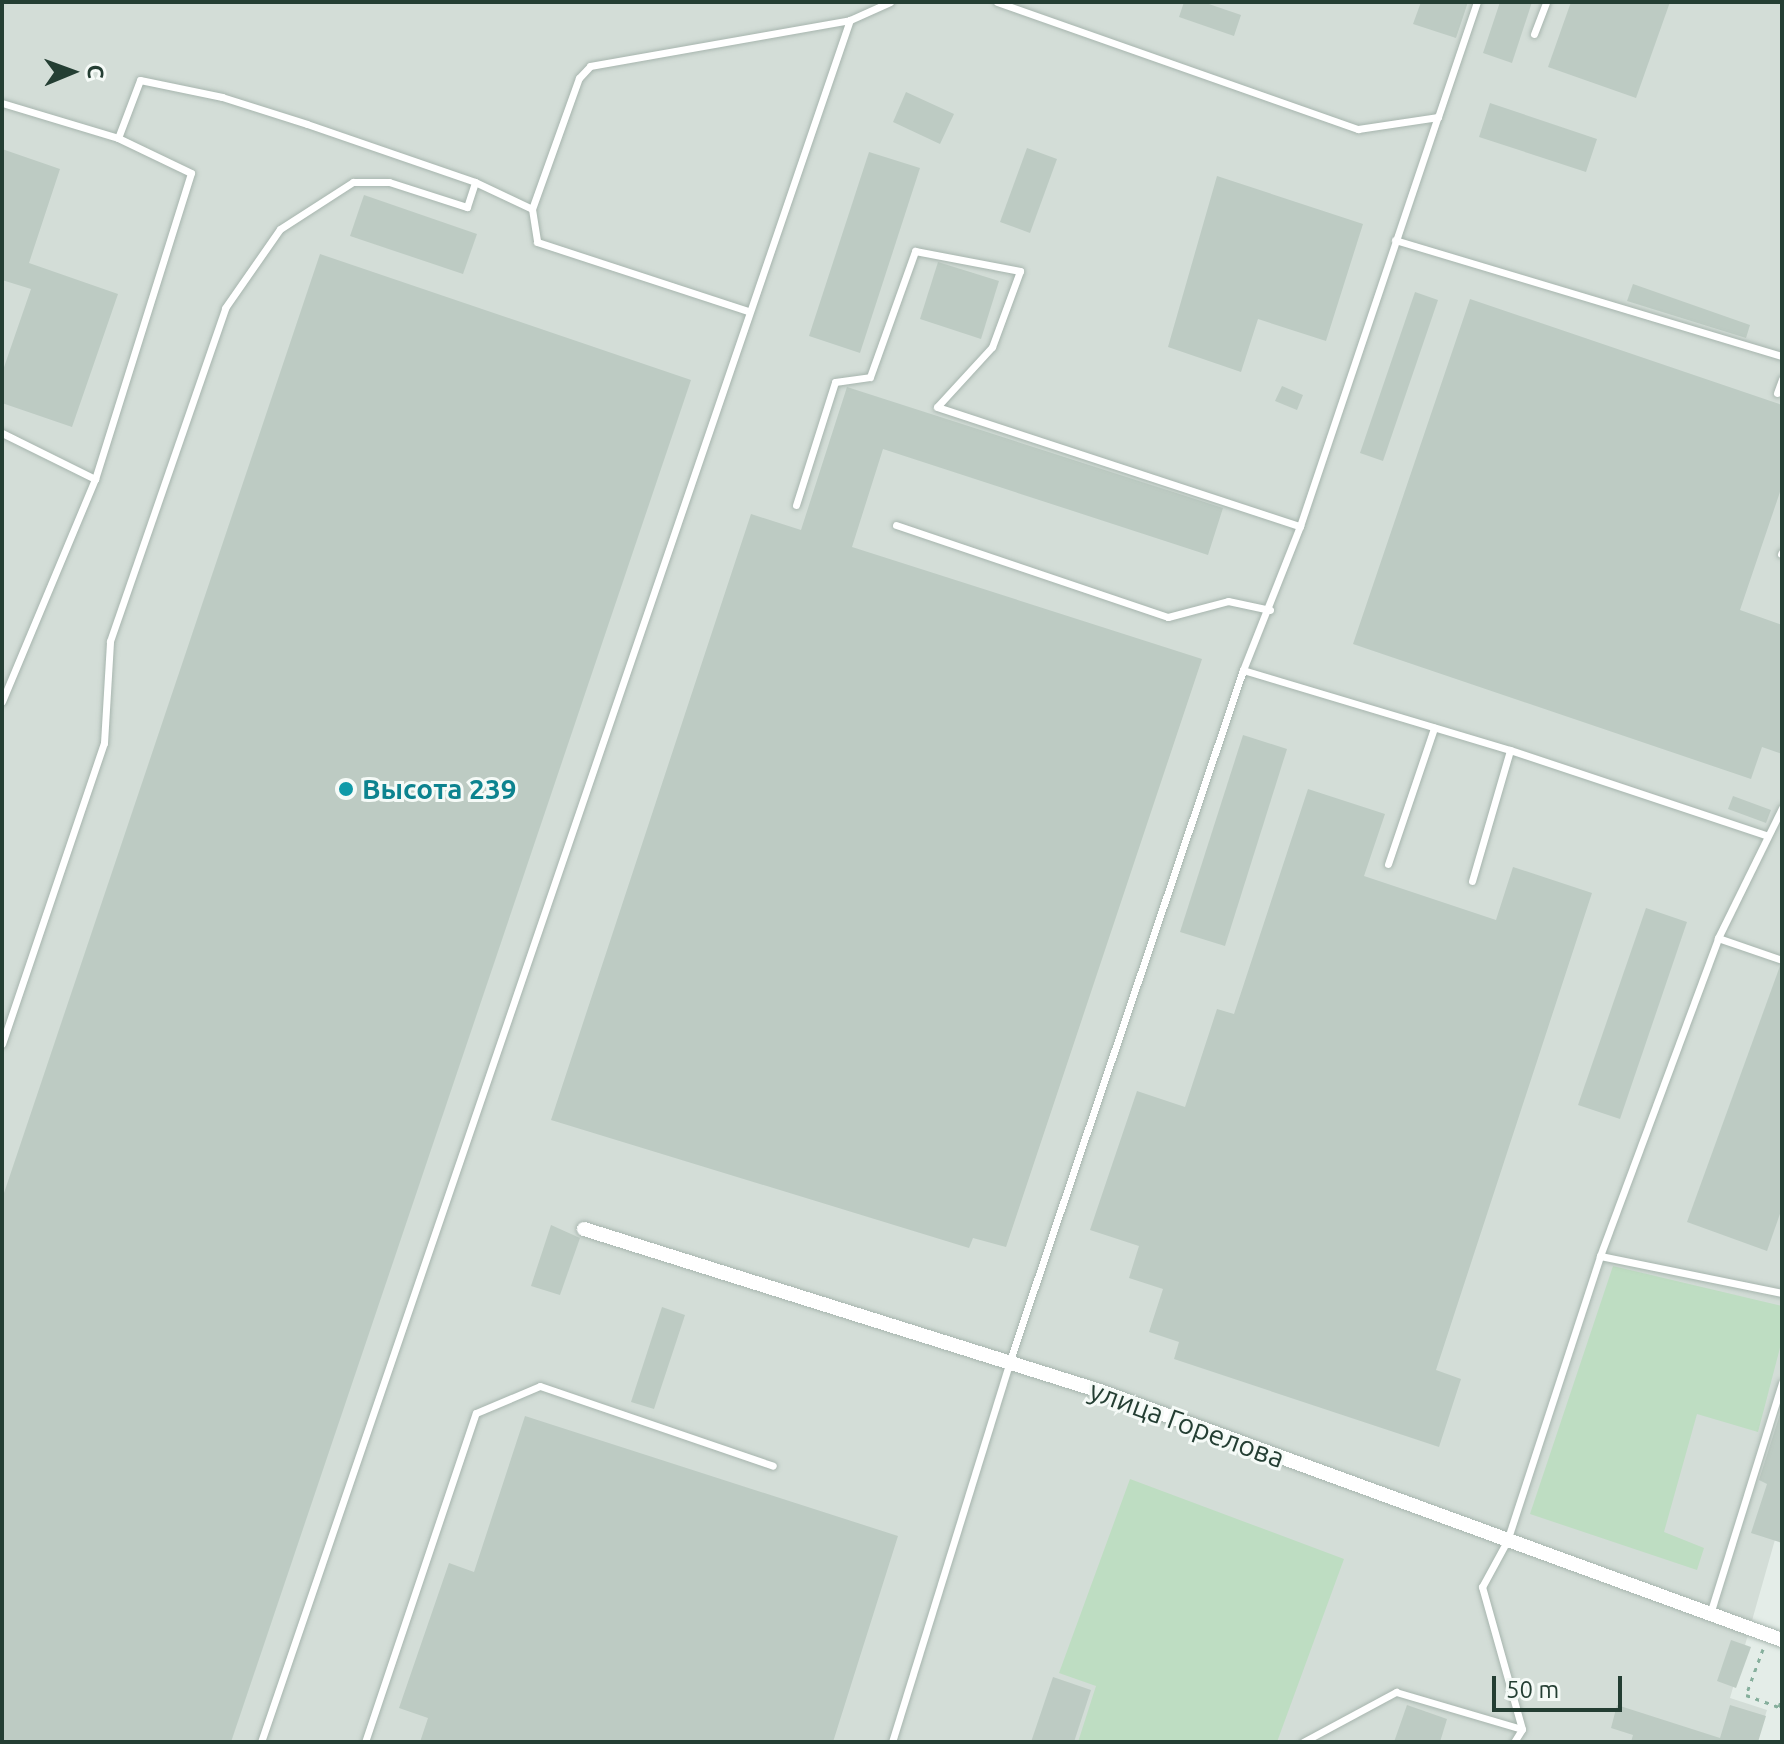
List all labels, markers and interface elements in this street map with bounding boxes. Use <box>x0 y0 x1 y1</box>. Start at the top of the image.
north arrow <box>32 32 112 112</box>
text: С <box>84 64 109 79</box>
place label: Высота 239 <box>362 772 516 806</box>
marker: Высота 239 <box>337 780 355 798</box>
street label: улица Горелова <box>1085 1373 1289 1475</box>
scale bar <box>1496 1660 1626 1710</box>
text: 50 m <box>1506 1676 1559 1703</box>

